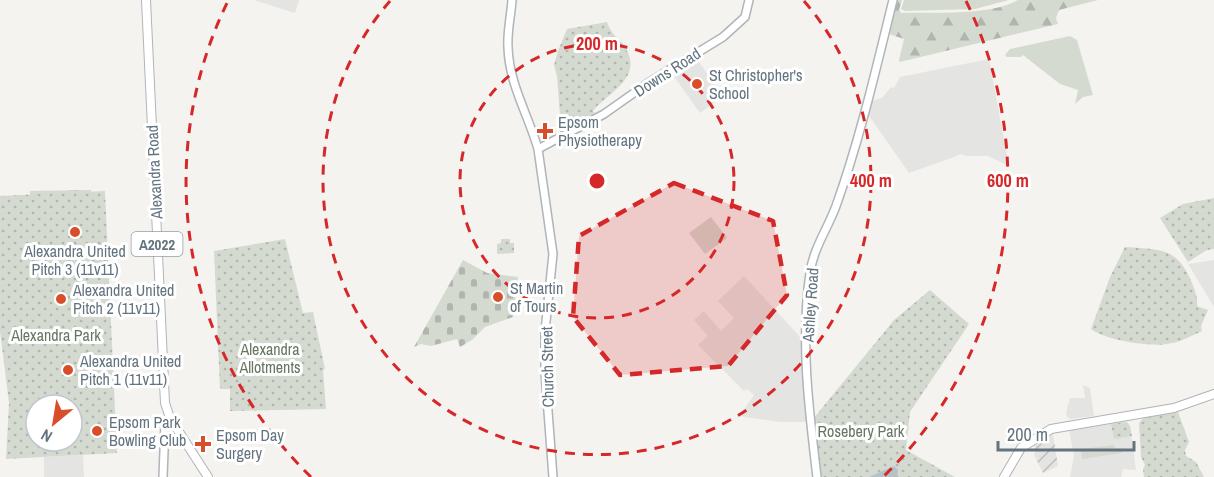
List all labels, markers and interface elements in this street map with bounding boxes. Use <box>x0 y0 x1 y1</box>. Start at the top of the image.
text: 200 m <box>576 31 618 56</box>
street label: Downs Road <box>630 42 704 102</box>
place label: St Christopher's School <box>709 64 803 104</box>
marker: St Christopher's School <box>690 77 704 91</box>
place label: Epsom Physiotherapy <box>558 111 642 151</box>
marker: Epsom Physiotherapy <box>536 122 554 140</box>
street label: Alexandra Road <box>141 124 167 221</box>
text: 400 m <box>850 168 892 193</box>
text: 600 m <box>987 168 1029 193</box>
centre of rings <box>587 171 607 191</box>
marker: Alexandra United Pitch 3 (11v11) <box>68 225 82 239</box>
road number: A2022 <box>132 232 182 256</box>
place label: Alexandra United Pitch 3 (11v11) <box>23 240 126 280</box>
street label: Ashley Road <box>796 267 824 344</box>
place label: St Martin of Tours <box>510 277 563 317</box>
place label: Alexandra United Pitch 2 (11v11) <box>72 279 174 319</box>
marker: St Martin of Tours <box>491 290 505 304</box>
marker: Alexandra United Pitch 2 (11v11) <box>54 292 68 306</box>
park label: Alexandra Park <box>10 324 101 346</box>
street label: Church Street <box>535 326 559 408</box>
park label: Alexandra Allotments <box>238 338 301 378</box>
place label: Alexandra United Pitch 1 (11v11) <box>79 350 181 390</box>
marker: Alexandra United Pitch 1 (11v11) <box>61 363 75 377</box>
north arrow <box>24 393 84 453</box>
place label: Epsom Park Bowling Club <box>109 411 186 451</box>
scale bar <box>998 414 1134 452</box>
park label: Rosebery Park <box>818 420 905 442</box>
text: 200 m <box>1007 422 1048 447</box>
text: N <box>37 424 56 448</box>
marker: Epsom Park Bowling Club <box>90 424 104 438</box>
place label: Epsom Day Surgery <box>216 424 284 464</box>
marker: Epsom Day Surgery <box>194 435 212 453</box>

